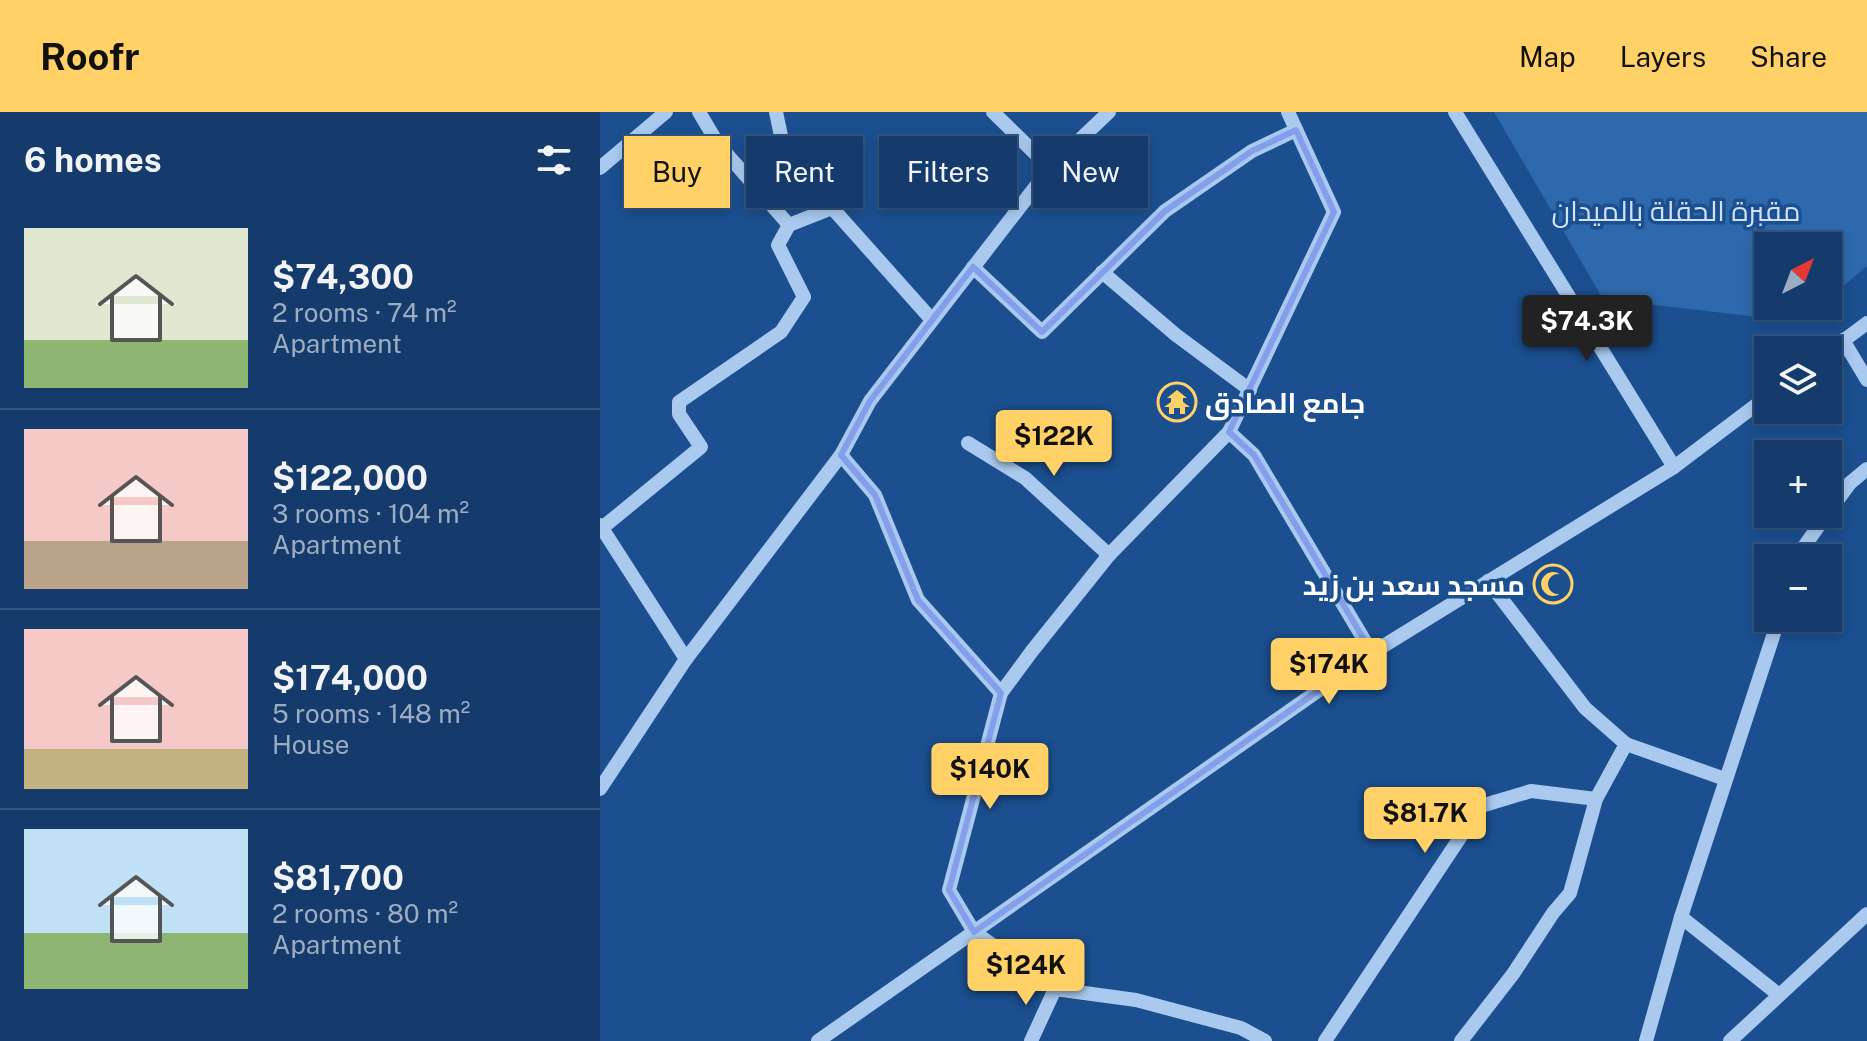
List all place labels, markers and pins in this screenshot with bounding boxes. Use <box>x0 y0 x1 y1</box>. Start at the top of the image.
pin: $74.3K <box>1522 295 1652 363</box>
temple icon: جامع الصادق <box>1156 381 1198 423</box>
place label: جامع الصادق <box>1205 386 1365 422</box>
pin: $122K <box>998 410 1110 478</box>
mosque icon: مسجد سعد بن زيد <box>1532 563 1574 605</box>
place label: مسجد سعد بن زيد <box>1303 568 1525 602</box>
pin: $174K <box>1273 638 1385 706</box>
pin: $140K <box>934 743 1046 811</box>
pin: $81.7K <box>1360 787 1490 855</box>
pin: $124K <box>970 939 1082 1007</box>

